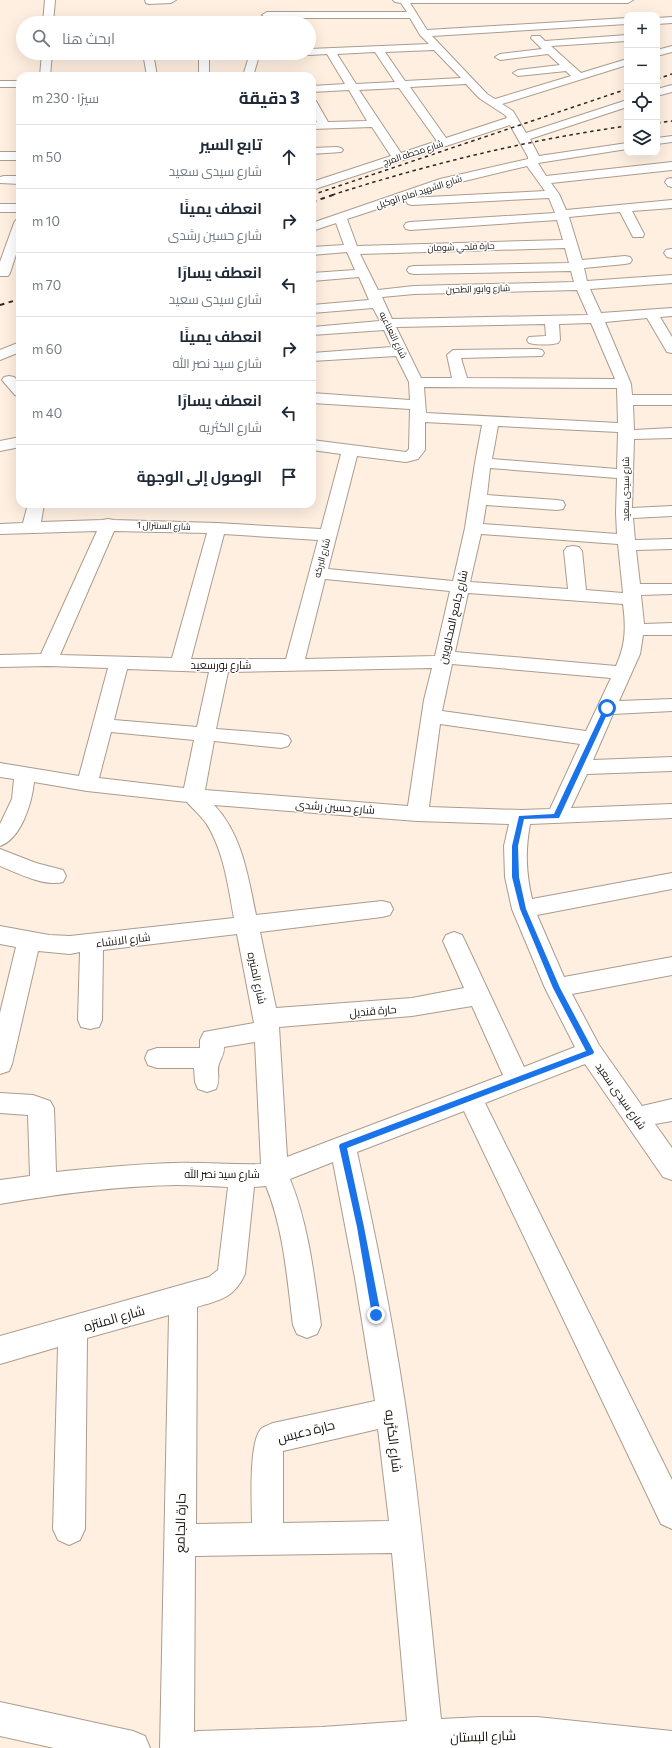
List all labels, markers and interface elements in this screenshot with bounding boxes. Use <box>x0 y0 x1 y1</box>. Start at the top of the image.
map controls <box>624 12 660 156</box>
button: + <box>624 12 660 48</box>
search box <box>16 16 316 60</box>
icon: search <box>30 27 52 49</box>
text: ابحث هنا <box>62 29 115 47</box>
button: − <box>624 48 660 84</box>
button: locate <box>624 84 660 120</box>
text: 3 دقيقة <box>239 87 300 108</box>
text: سيرًا · 230 m <box>32 90 99 106</box>
button: layers <box>624 120 660 156</box>
text: تابع السير <box>199 135 262 153</box>
street label: شارع محطه المرج <box>381 138 445 168</box>
icon: ahead <box>278 146 300 168</box>
text: 50 m <box>32 149 62 165</box>
text: شارع سيدى سعيد <box>169 163 262 179</box>
street label: شارع الشهيد امام الوكيل <box>374 172 464 212</box>
text: انعطف يمينًا <box>179 199 262 217</box>
icon: right <box>278 210 300 232</box>
text: 10 m <box>32 213 60 229</box>
text: شارع حسين رشدى <box>168 227 262 243</box>
street label: حارة فتحي شومان <box>427 240 495 255</box>
text: انعطف يسارًا <box>177 263 262 281</box>
icon: left <box>278 274 300 296</box>
text: 70 m <box>32 277 61 293</box>
street label: شارع وابور الطحين <box>446 282 510 296</box>
text: شارع سيدى سعيد <box>169 291 262 307</box>
street label: شارع النعناعيه <box>376 309 410 361</box>
text: انعطف يمينًا <box>179 327 262 345</box>
icon: right <box>278 338 300 360</box>
text: 60 m <box>32 341 62 357</box>
text: شارع سيد نصر الله <box>173 355 262 371</box>
text: انعطف يسارًا <box>177 391 262 409</box>
icon: left <box>278 402 300 424</box>
text: 40 m <box>32 405 62 421</box>
text: شارع الكثريه <box>199 419 262 435</box>
street label: شارع سيدى سعيد <box>620 457 632 521</box>
icon: arrive <box>278 466 300 488</box>
text: الوصول إلى الوجهة <box>137 467 262 485</box>
street label: شارع السنترال 1 <box>137 519 191 533</box>
street label: شارع البركه <box>311 537 333 579</box>
street label: شارع جامع المحلاويين <box>435 569 472 666</box>
street label: شارع بورسعيد <box>191 658 251 673</box>
route start <box>598 699 616 717</box>
street label: شارع حسين رشدى <box>295 797 375 818</box>
street label: شارع الانشاء <box>95 930 151 951</box>
street label: شارع المنيره <box>244 951 269 1006</box>
street label: حارة قنديل <box>349 1002 397 1020</box>
street label: شارع سيدى سعيد <box>592 1060 649 1133</box>
street label: شارع سيد نصر الله <box>184 1166 260 1182</box>
street label: شارع المنتزه <box>82 1302 147 1335</box>
route end <box>367 1306 385 1324</box>
street label: شارع الكثريه <box>381 1409 406 1473</box>
street label: حارة دعبس <box>276 1416 336 1446</box>
street label: حارة الجامع <box>171 1493 190 1553</box>
street label: شارع البستان <box>450 1727 516 1746</box>

